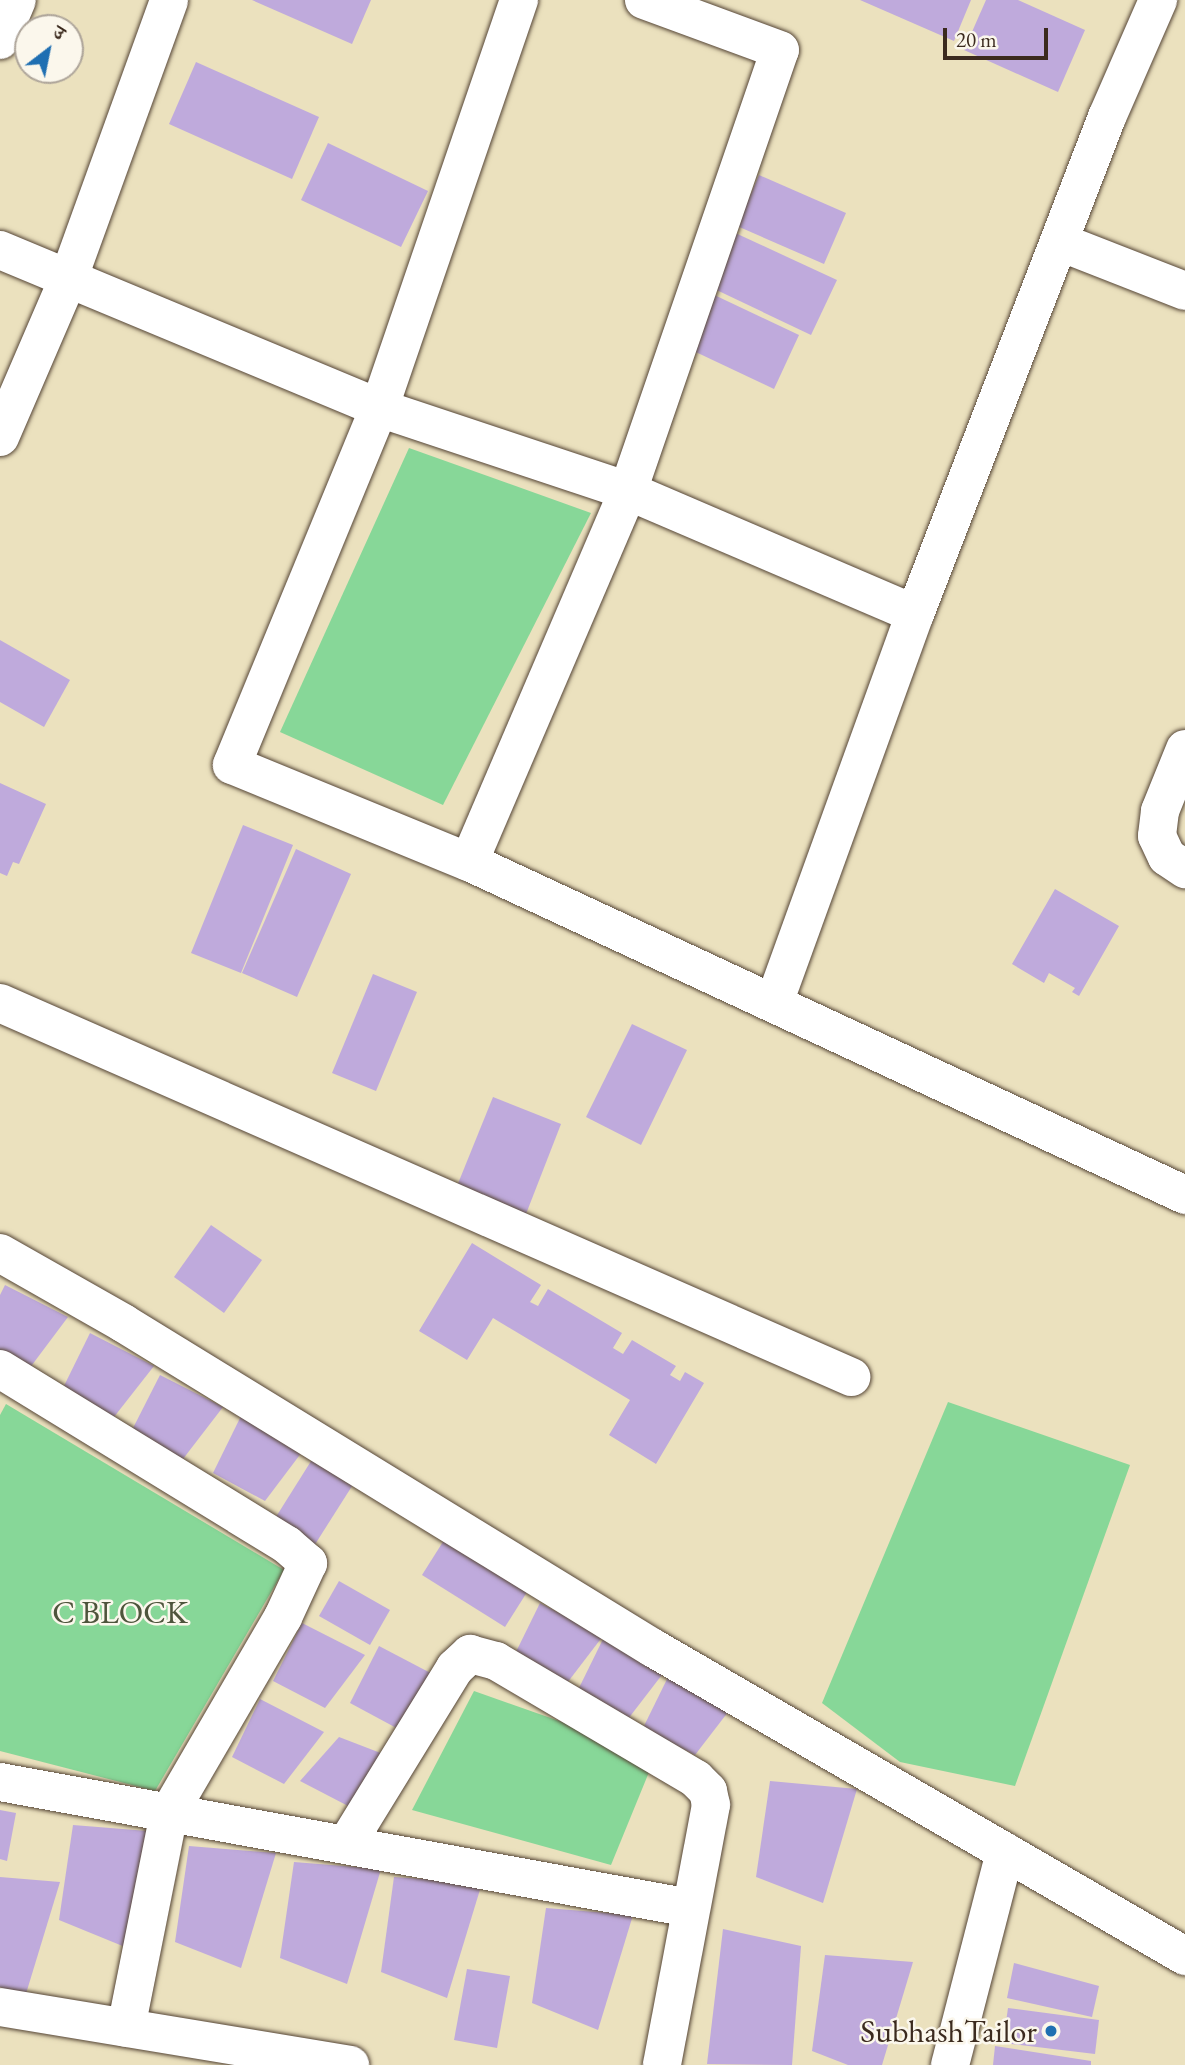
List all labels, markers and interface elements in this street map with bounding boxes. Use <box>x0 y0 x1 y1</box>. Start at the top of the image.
north arrow <box>14 14 84 84</box>
scale bar <box>947 14 1052 58</box>
text: उ <box>49 19 70 46</box>
text: 20 m <box>956 26 997 53</box>
park label: C BLOCK <box>52 1593 188 1631</box>
place label: SubhashTailor <box>860 2012 1037 2050</box>
marker: SubhashTailor <box>1043 2023 1059 2039</box>

